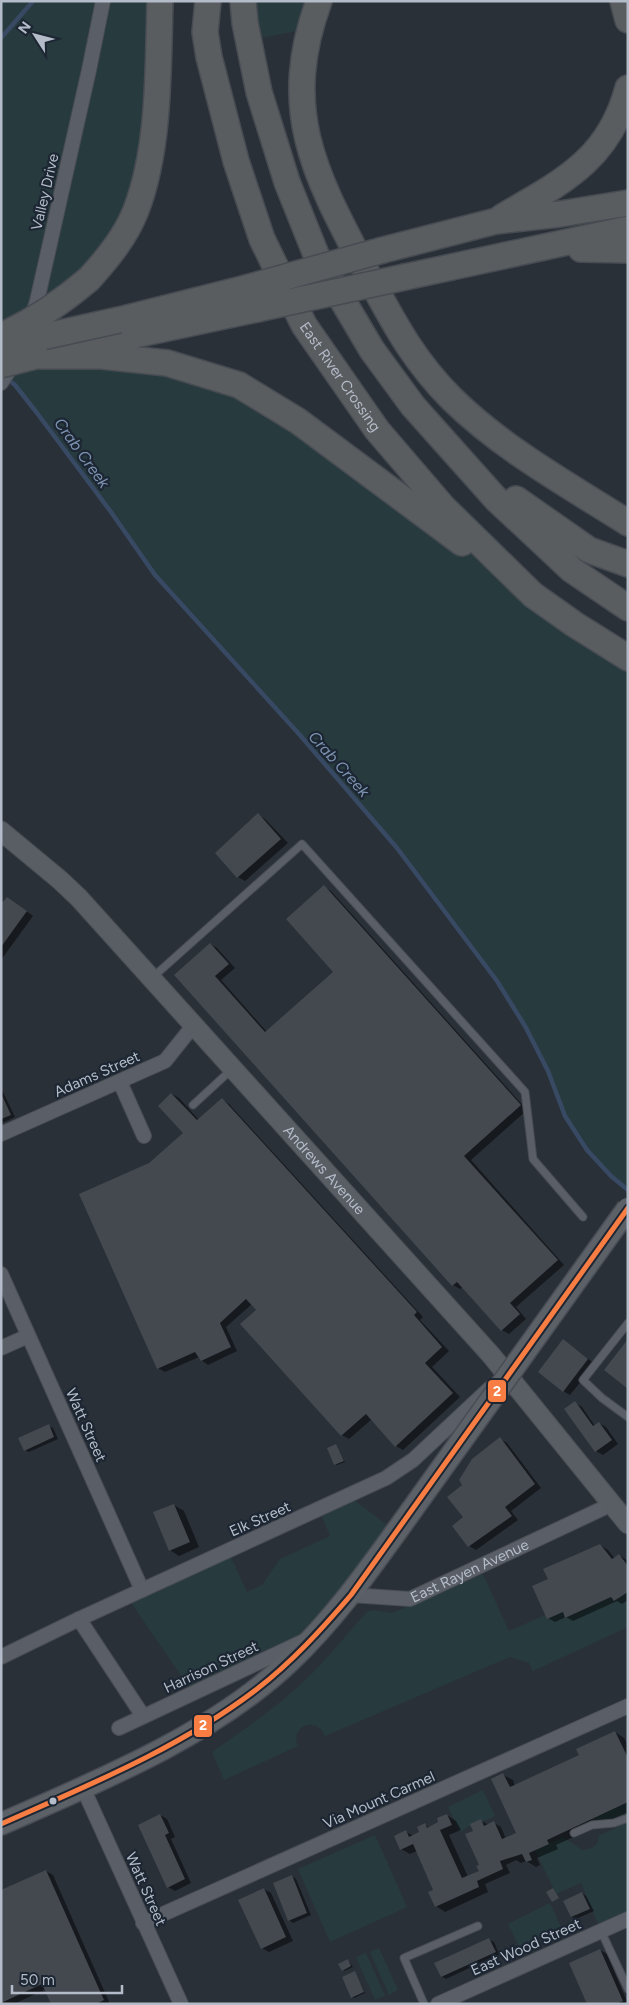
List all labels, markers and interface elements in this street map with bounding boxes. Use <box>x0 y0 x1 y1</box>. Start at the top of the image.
north arrow <box>10 10 60 60</box>
text: N <box>15 18 35 37</box>
street label: Valley Drive <box>27 152 63 232</box>
street label: East River Crossing <box>296 318 384 435</box>
water label: Crab Creek <box>50 414 115 493</box>
water label: Crab Creek <box>305 727 374 802</box>
street label: Adams Street <box>51 1047 143 1101</box>
street label: Andrews Avenue <box>279 1122 369 1218</box>
line badge: 2 <box>487 1379 507 1403</box>
text: 2 <box>493 1383 501 1400</box>
street label: Watt Street <box>62 1385 110 1465</box>
street label: Elk Street <box>227 1497 294 1540</box>
street label: East Rayen Avenue <box>408 1535 532 1606</box>
street label: Harrison Street <box>161 1637 261 1697</box>
line badge: 2 <box>193 1714 213 1738</box>
text: 2 <box>199 1717 207 1734</box>
street label: Via Mount Carmel <box>320 1767 438 1833</box>
unlabelled marker <box>48 1796 58 1806</box>
street label: Watt Street <box>122 1849 170 1929</box>
street label: East Wood Street <box>468 1915 584 1979</box>
scale bar <box>12 1962 122 1994</box>
text: 50 m <box>20 1971 55 1989</box>

